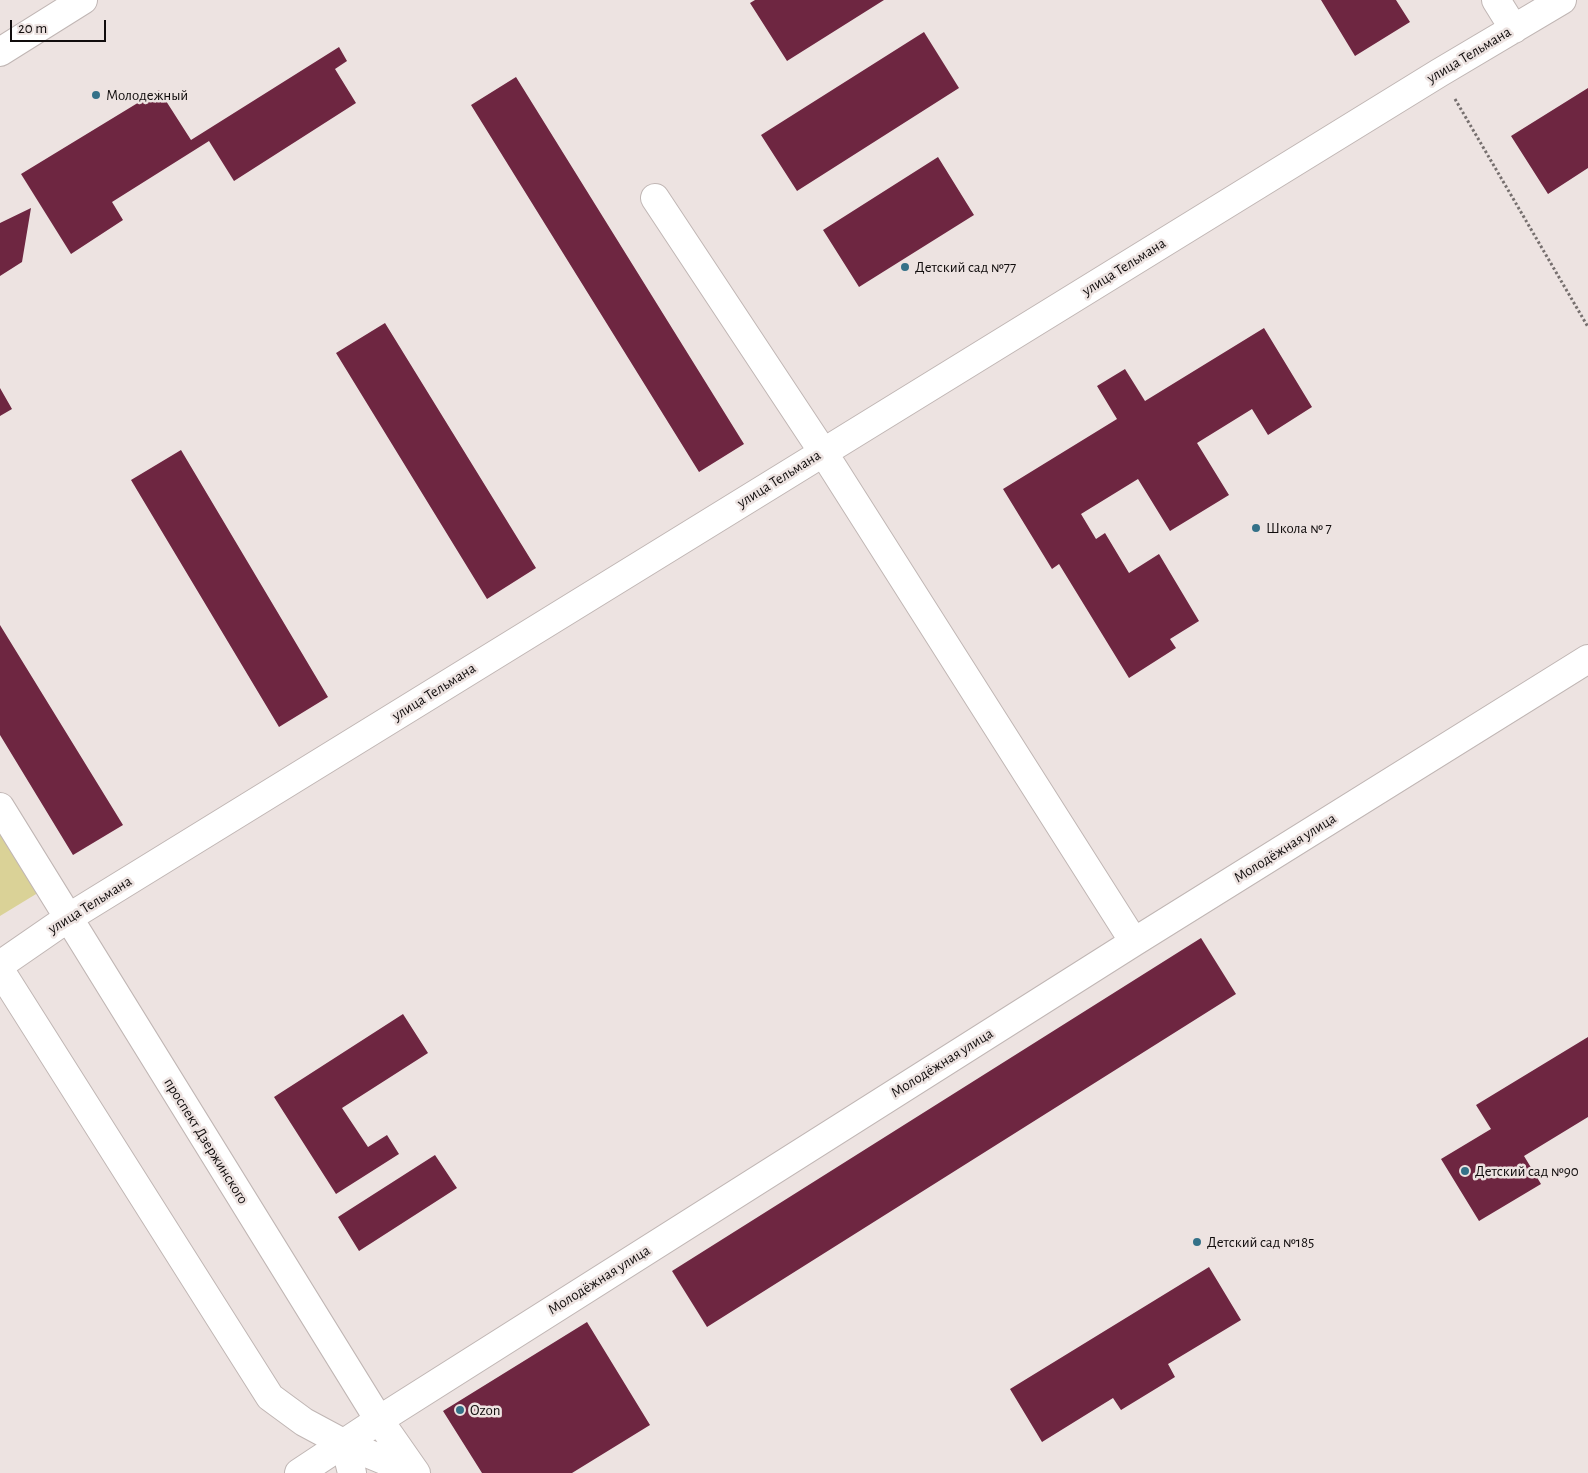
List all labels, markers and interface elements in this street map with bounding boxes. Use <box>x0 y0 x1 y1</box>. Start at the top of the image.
scale bar <box>12 10 109 42</box>
text: 20 m <box>18 21 47 36</box>
street label: улица Тельмана <box>1424 23 1514 87</box>
place label: Молодежный <box>106 86 188 104</box>
marker: Молодежный <box>90 89 102 101</box>
street label: улица Тельмана <box>1079 234 1169 300</box>
place label: Детский сад №77 <box>915 258 1016 276</box>
marker: Детский сад №77 <box>899 261 911 273</box>
street label: улица Тельмана <box>734 446 824 512</box>
place label: Школа № 7 <box>1266 519 1332 537</box>
marker: Школа № 7 <box>1250 522 1262 534</box>
street label: улица Тельмана <box>389 659 479 725</box>
street label: Молодёжная улица <box>1231 809 1339 887</box>
street label: улица Тельмана <box>45 872 135 938</box>
street label: Молодёжная улица <box>888 1024 996 1102</box>
street label: проспект Дзержинского <box>160 1075 252 1207</box>
place label: Детский сад №90 <box>1475 1162 1579 1180</box>
marker: Детский сад №90 <box>1459 1165 1471 1177</box>
place label: Детский сад №185 <box>1207 1233 1314 1251</box>
marker: Детский сад №185 <box>1191 1236 1203 1248</box>
street label: Молодёжная улица <box>545 1241 653 1319</box>
place label: Ozon <box>470 1401 500 1419</box>
marker: Ozon <box>454 1404 466 1416</box>

